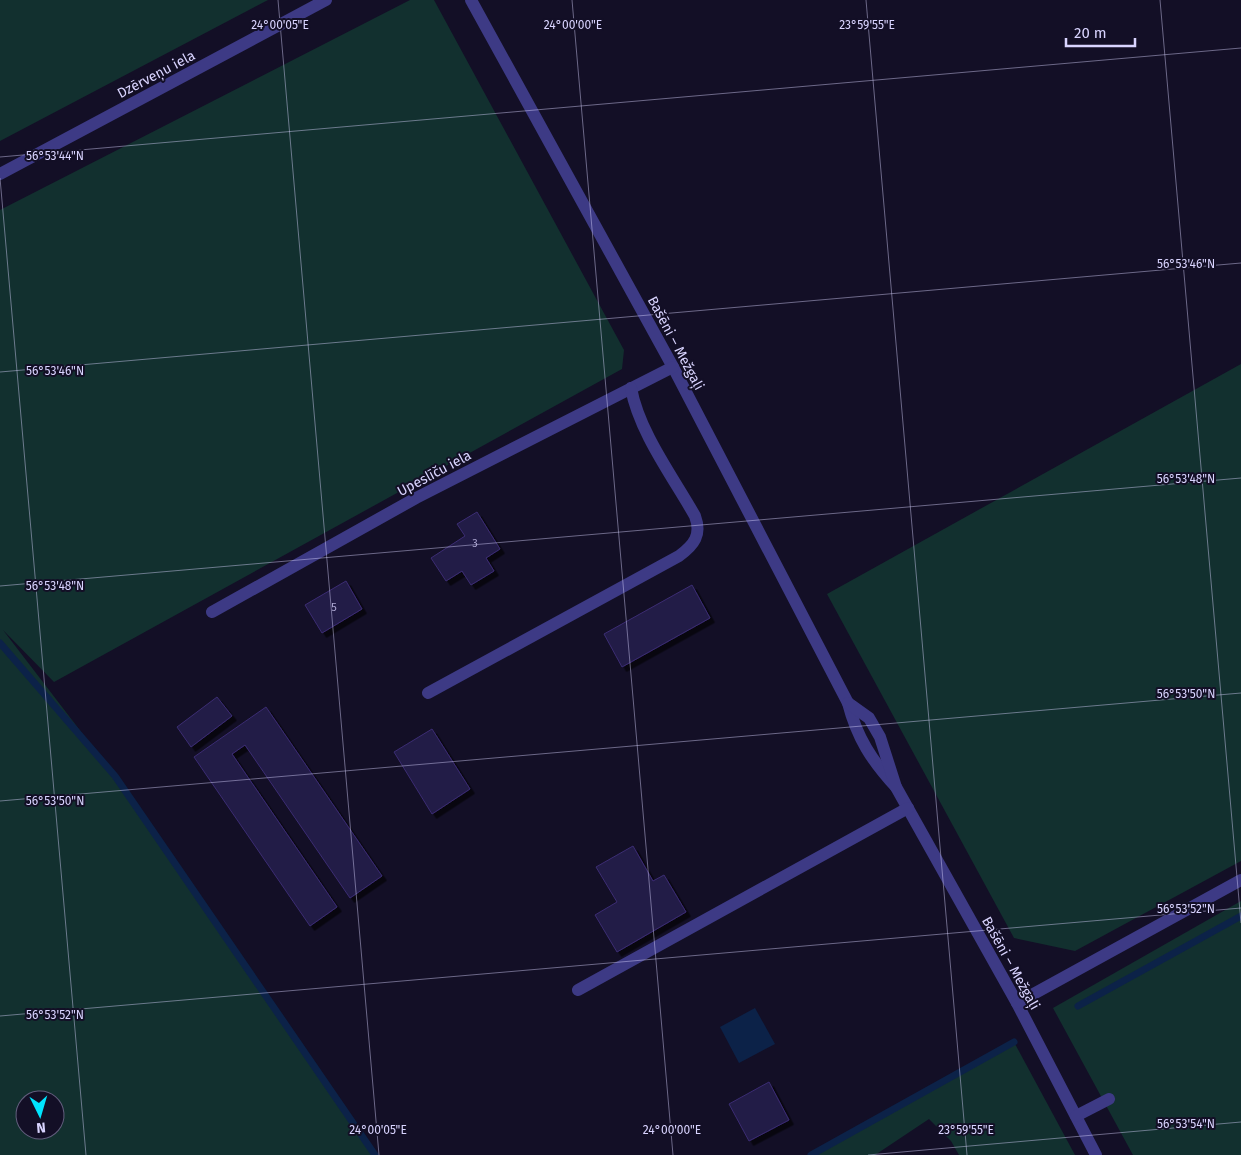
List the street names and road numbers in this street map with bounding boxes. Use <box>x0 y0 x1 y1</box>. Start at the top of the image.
street label: Dzērveņu iela <box>114 47 199 103</box>
street label: Bašēni – Mežgaļi <box>643 293 707 394</box>
street label: Upeslīču iela <box>394 447 474 500</box>
street label: Bašēni – Mežgaļi <box>977 914 1043 1013</box>

